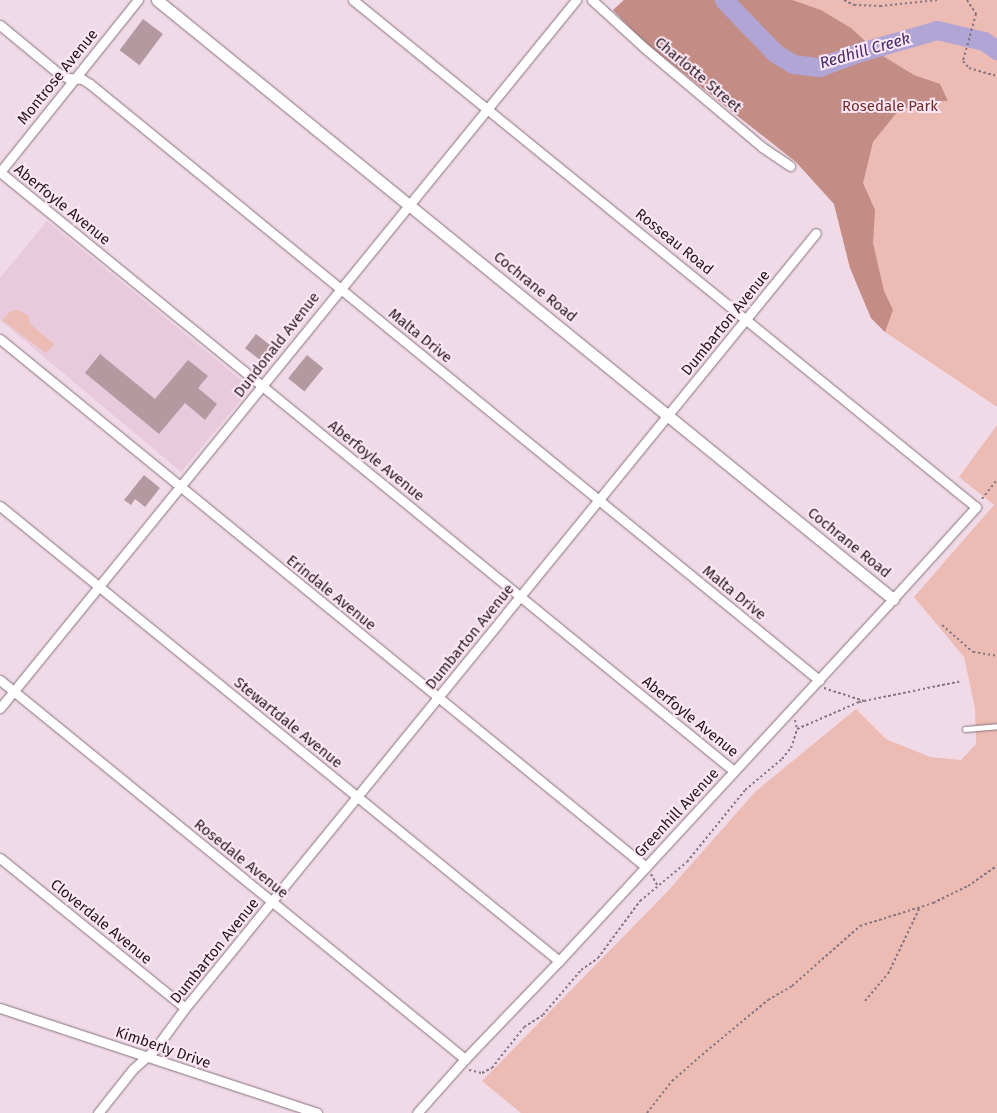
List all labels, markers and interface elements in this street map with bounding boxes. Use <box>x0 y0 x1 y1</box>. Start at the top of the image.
street label: Montrose Avenue <box>14 26 102 128</box>
water label: Redhill Creek <box>817 29 913 73</box>
street label: Charlotte Street <box>651 34 745 116</box>
park label: Rosedale Park <box>842 98 938 116</box>
street label: Aberfoyle Avenue <box>10 161 114 249</box>
street label: Rosseau Road <box>631 205 717 279</box>
street label: Cochrane Road <box>490 248 580 326</box>
street label: Dumbarton Avenue <box>678 267 774 379</box>
street label: Dundonald Avenue <box>230 289 324 401</box>
street label: Malta Drive <box>385 305 455 367</box>
street label: Aberfoyle Avenue <box>324 417 428 505</box>
street label: Cochrane Road <box>804 504 894 582</box>
street label: Erindale Avenue <box>283 551 379 635</box>
street label: Malta Drive <box>699 562 769 624</box>
street label: Dumbarton Avenue <box>422 581 518 693</box>
street label: Aberfoyle Avenue <box>638 673 742 761</box>
street label: Stewartdale Avenue <box>230 674 346 772</box>
street label: Greenhill Avenue <box>631 765 723 861</box>
street label: Rosedale Avenue <box>190 815 292 903</box>
street label: Cloverdale Avenue <box>47 876 155 968</box>
street label: Dumbarton Avenue <box>167 895 263 1007</box>
street label: Kimberly Drive <box>113 1023 213 1073</box>

